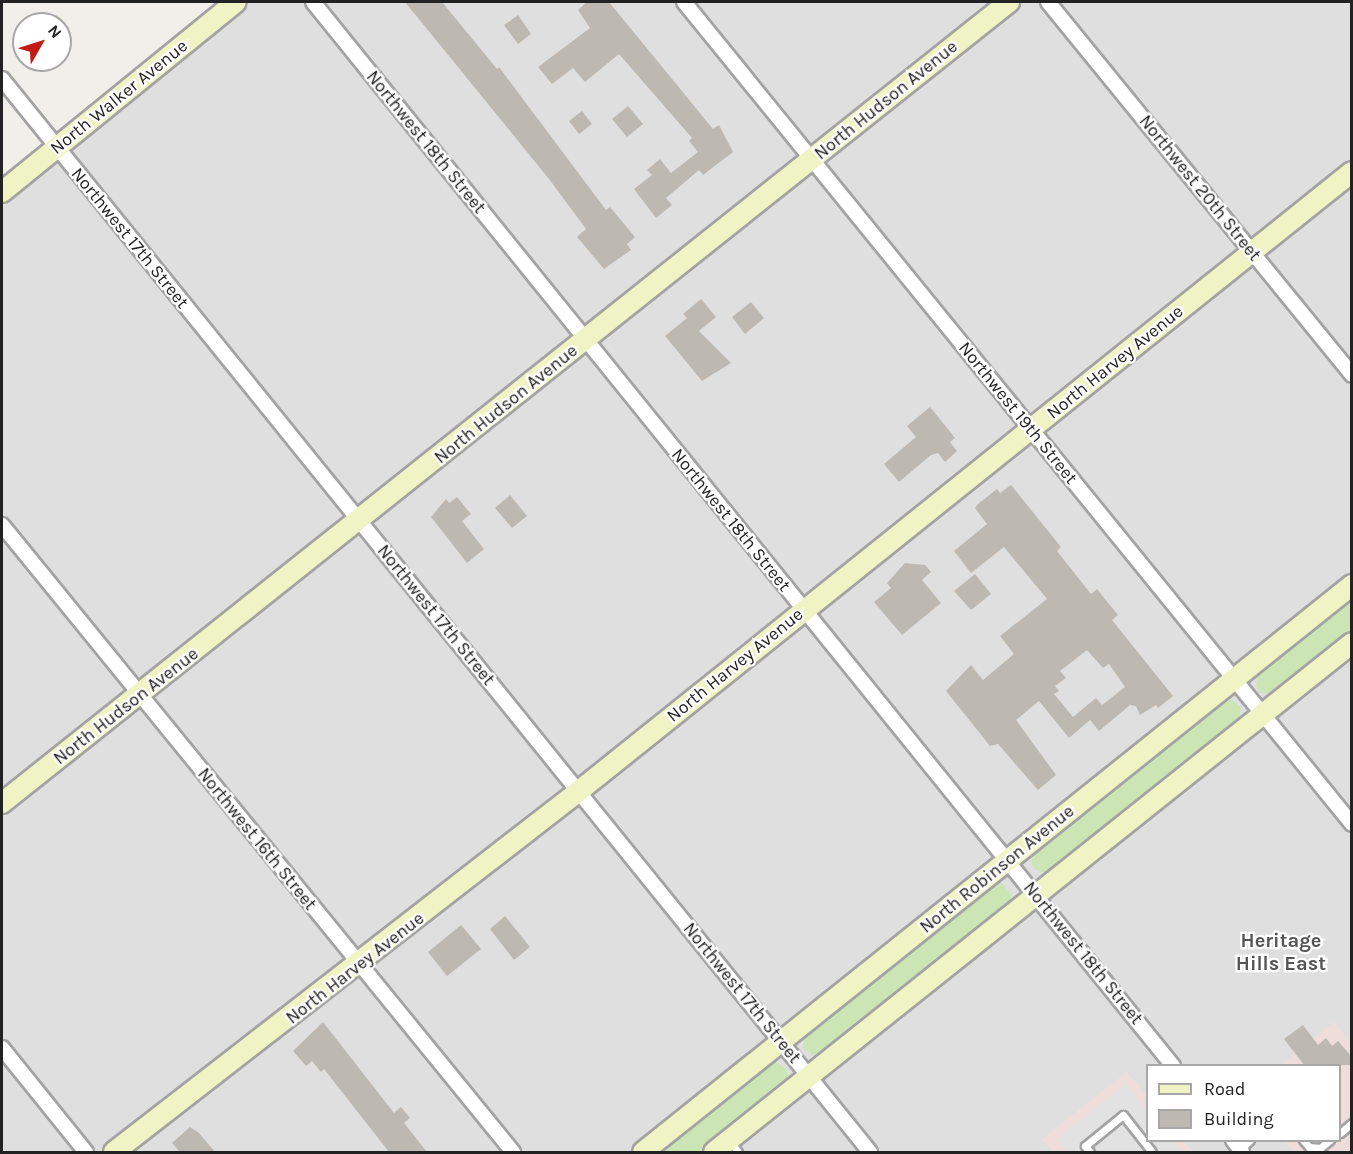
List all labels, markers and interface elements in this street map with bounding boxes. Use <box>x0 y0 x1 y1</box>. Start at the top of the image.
north arrow <box>12 12 72 72</box>
text: N <box>44 21 66 42</box>
street label: North Walker Avenue <box>46 35 192 159</box>
street label: North Hudson Avenue <box>810 36 962 164</box>
street label: Northwest 18th Street <box>362 66 490 218</box>
street label: Northwest 20th Street <box>1134 111 1266 265</box>
street label: Northwest 17th Street <box>67 163 193 313</box>
street label: North Harvey Avenue <box>1042 300 1188 424</box>
street label: Northwest 19th Street <box>954 338 1082 488</box>
street label: North Hudson Avenue <box>430 340 582 468</box>
street label: Northwest 18th Street <box>667 444 795 596</box>
street label: Northwest 17th Street <box>373 540 499 690</box>
street label: North Harvey Avenue <box>662 603 808 727</box>
street label: North Hudson Avenue <box>49 643 203 769</box>
street label: Northwest 16th Street <box>193 764 321 914</box>
street label: North Robinson Avenue <box>916 800 1078 938</box>
street label: Northwest 18th Street <box>1019 877 1147 1029</box>
street label: North Harvey Avenue <box>282 907 428 1029</box>
street label: Northwest 17th Street <box>679 918 805 1068</box>
district label: Heritage Hills East <box>1236 928 1326 975</box>
legend <box>1146 1064 1341 1142</box>
text: Road <box>1204 1078 1245 1100</box>
text: Building <box>1204 1108 1274 1130</box>

